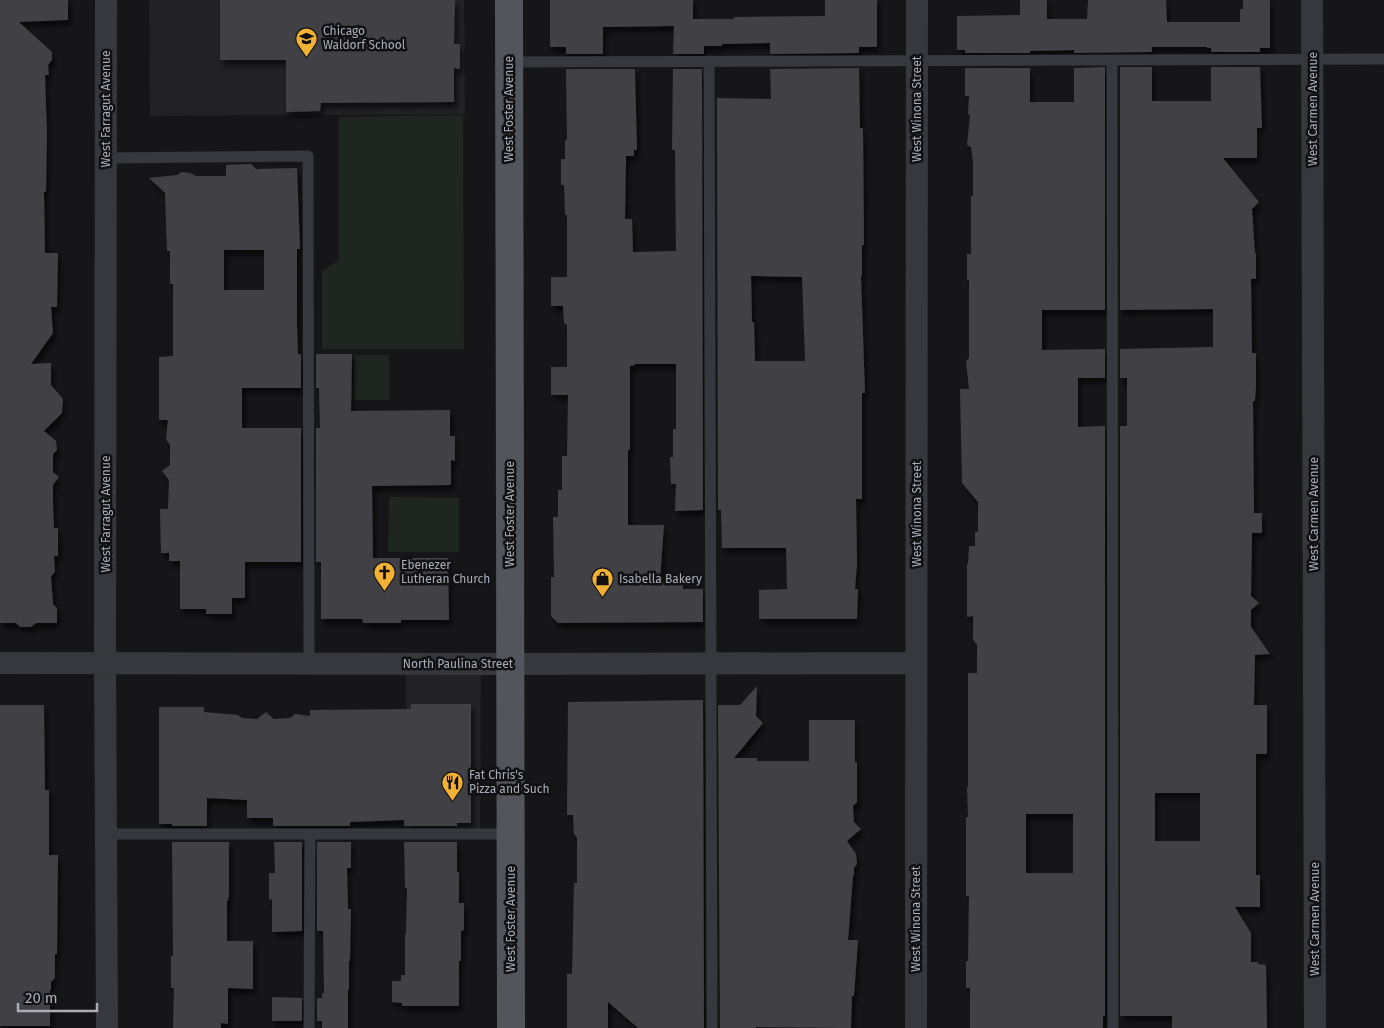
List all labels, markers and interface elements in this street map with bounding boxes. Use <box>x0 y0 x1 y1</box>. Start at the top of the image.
place label: Chicago Waldorf School <box>323 24 406 52</box>
school or university icon: Chicago Waldorf School <box>295 26 319 57</box>
street label: West Farragut Avenue <box>99 51 113 167</box>
street label: West Carmen Avenue <box>1306 52 1320 166</box>
street label: West Winona Street <box>910 55 924 162</box>
street label: West Foster Avenue <box>502 56 516 162</box>
street label: West Farragut Avenue <box>99 456 113 572</box>
street label: West Carmen Avenue <box>1307 457 1321 571</box>
street label: West Winona Street <box>910 460 924 567</box>
street label: West Foster Avenue <box>503 461 517 567</box>
place label: Ebenezer Lutheran Church <box>401 558 490 586</box>
church icon: Ebenezer Lutheran Church <box>373 560 397 591</box>
shop icon: Isabella Bakery <box>591 567 615 598</box>
place label: Isabella Bakery <box>619 572 702 586</box>
street label: North Paulina Street <box>403 657 514 671</box>
place label: Fat Chris's Pizza and Such <box>469 768 550 796</box>
restaurant icon: Fat Chris's Pizza and Such <box>441 770 465 801</box>
street label: West Carmen Avenue <box>1308 862 1322 976</box>
street label: West Winona Street <box>909 865 923 972</box>
street label: West Foster Avenue <box>504 866 518 972</box>
scale bar <box>18 980 96 1012</box>
text: 20 m <box>25 989 58 1007</box>

